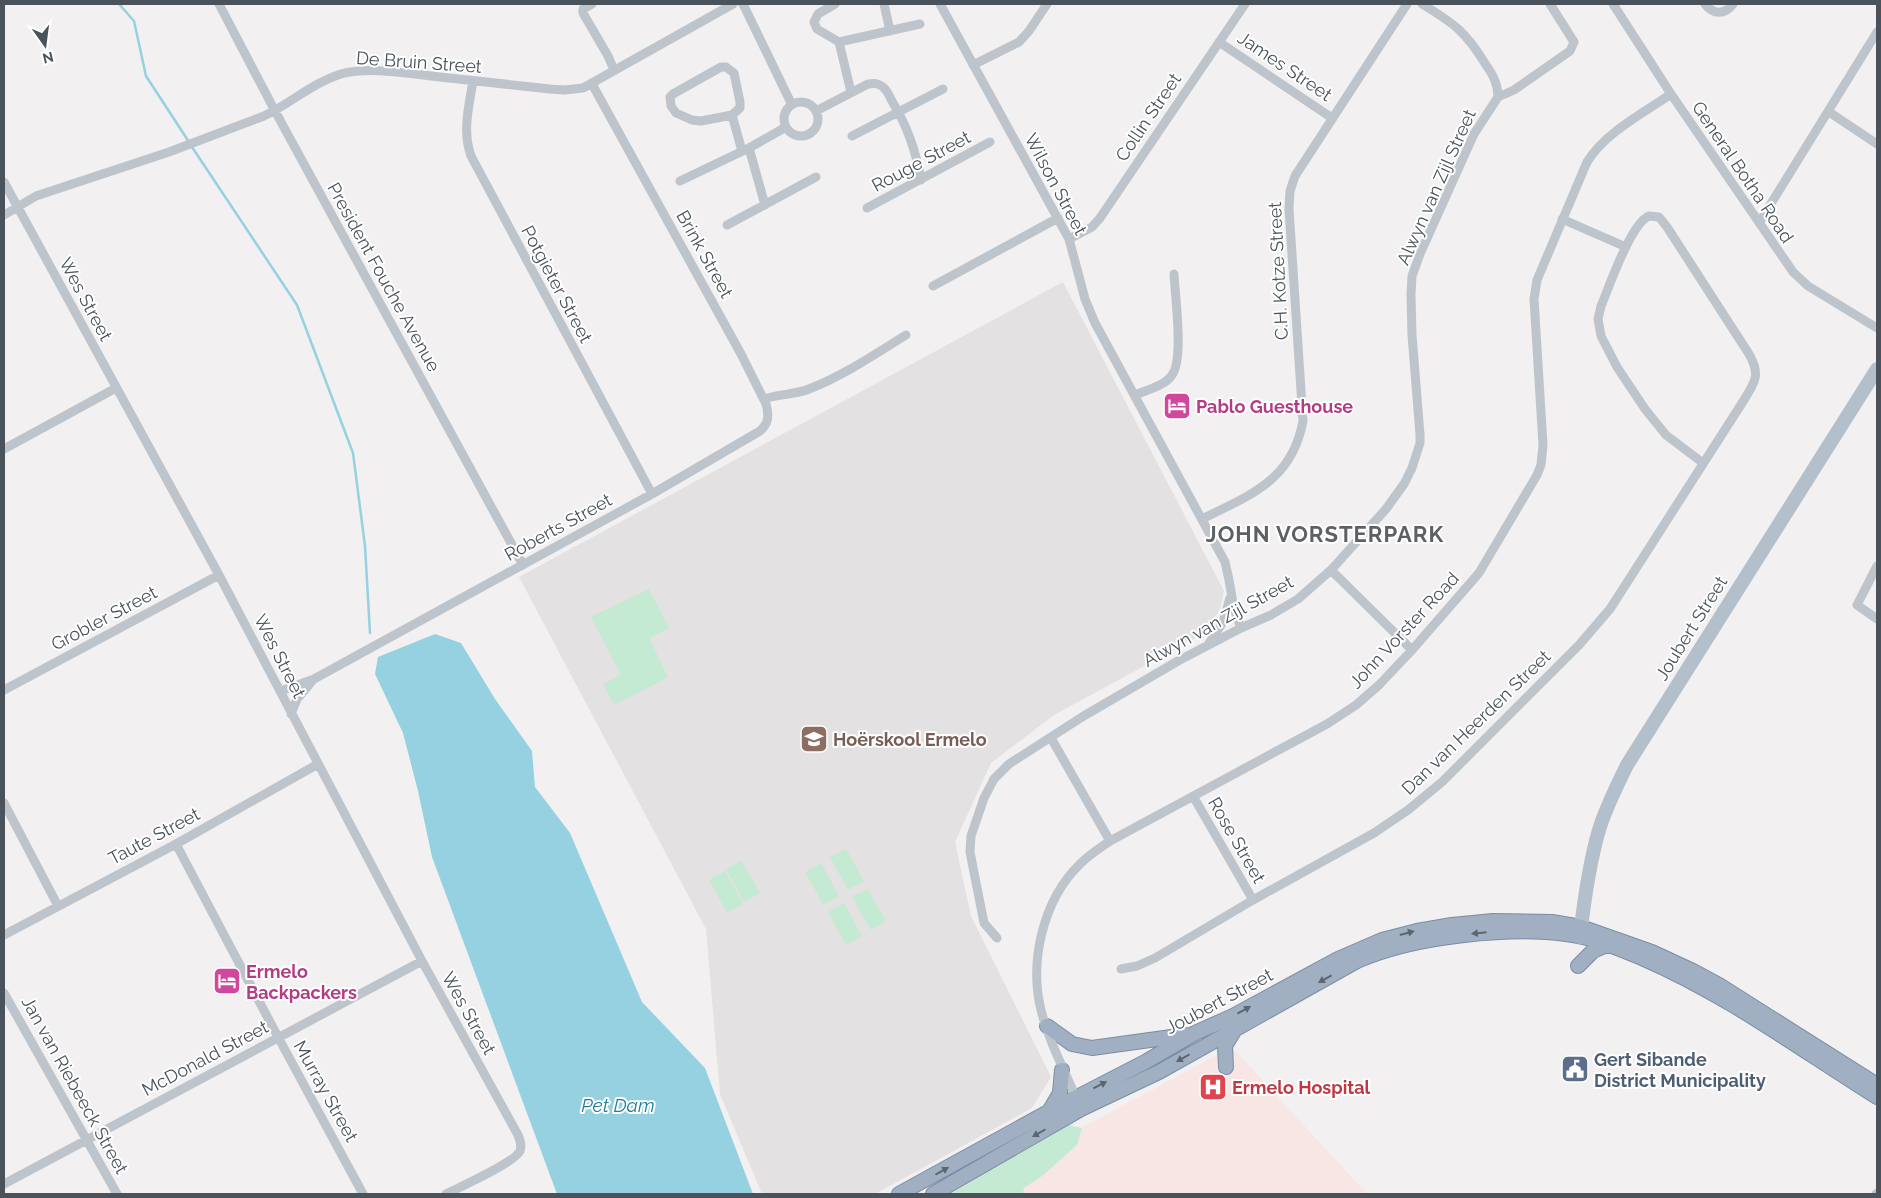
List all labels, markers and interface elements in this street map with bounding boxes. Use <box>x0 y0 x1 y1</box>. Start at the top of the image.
north arrow <box>20 20 70 70</box>
street label: James Street <box>1234 27 1336 105</box>
street label: De Bruin Street <box>355 47 483 77</box>
text: N <box>41 49 55 67</box>
street label: Collin Street <box>1111 69 1185 165</box>
street label: General Botha Road <box>1688 97 1798 247</box>
street label: Alwyn van Zijl Street <box>1392 106 1480 268</box>
street label: Rouge Street <box>868 126 974 196</box>
street label: Wilson Street <box>1020 130 1092 238</box>
street label: President Fouche Avenue <box>323 179 445 376</box>
street label: C.H. Kotze Street <box>1264 201 1292 341</box>
street label: Brink Street <box>672 207 738 301</box>
street label: Potgieter Street <box>517 222 597 346</box>
street label: Wes Street <box>55 254 117 344</box>
hotel icon: Pablo Guesthouse <box>1162 391 1192 421</box>
place label: Pablo Guesthouse <box>1196 396 1353 417</box>
street label: Roberts Street <box>501 489 615 565</box>
district label: JOHN VORSTERPARK <box>1206 521 1444 547</box>
street label: John Vorster Road <box>1345 568 1463 692</box>
street label: Alwyn van Zijl Street <box>1139 571 1297 671</box>
street label: Joubert Street <box>1651 572 1731 684</box>
street label: Grobler Street <box>48 581 160 655</box>
street label: Wes Street <box>250 611 310 701</box>
street label: Dan van Heerden Street <box>1397 645 1555 799</box>
school or university icon: Hoërskool Ermelo <box>799 724 829 754</box>
place label: Hoërskool Ermelo <box>833 729 987 750</box>
street label: Rose Street <box>1204 793 1270 887</box>
street label: Taute Street <box>105 803 203 869</box>
one-way arrow <box>1400 929 1415 937</box>
one-way arrow <box>1471 929 1487 937</box>
place label: Ermelo Backpackers <box>246 961 357 1003</box>
street label: Joubert Street <box>1162 964 1276 1038</box>
hotel icon: Ermelo Backpackers <box>212 966 242 996</box>
street label: Wes Street <box>438 968 500 1058</box>
one-way arrow <box>1317 975 1332 983</box>
street label: Jan van Riebeeck Street <box>17 993 133 1177</box>
one-way arrow <box>1237 1006 1252 1014</box>
street label: McDonald Street <box>138 1016 272 1100</box>
street label: Murray Street <box>290 1037 362 1145</box>
place label: Gert Sibande District Municipality <box>1594 1049 1766 1091</box>
one-way arrow <box>1176 1053 1189 1062</box>
public building icon: Gert Sibande District Municipality <box>1560 1054 1590 1084</box>
hospital icon: Ermelo Hospital <box>1198 1072 1228 1102</box>
place label: Ermelo Hospital <box>1232 1077 1371 1098</box>
one-way arrow <box>1093 1081 1108 1089</box>
water label: Pet Dam <box>581 1094 655 1116</box>
one-way arrow <box>1032 1129 1045 1138</box>
one-way arrow <box>935 1166 949 1175</box>

